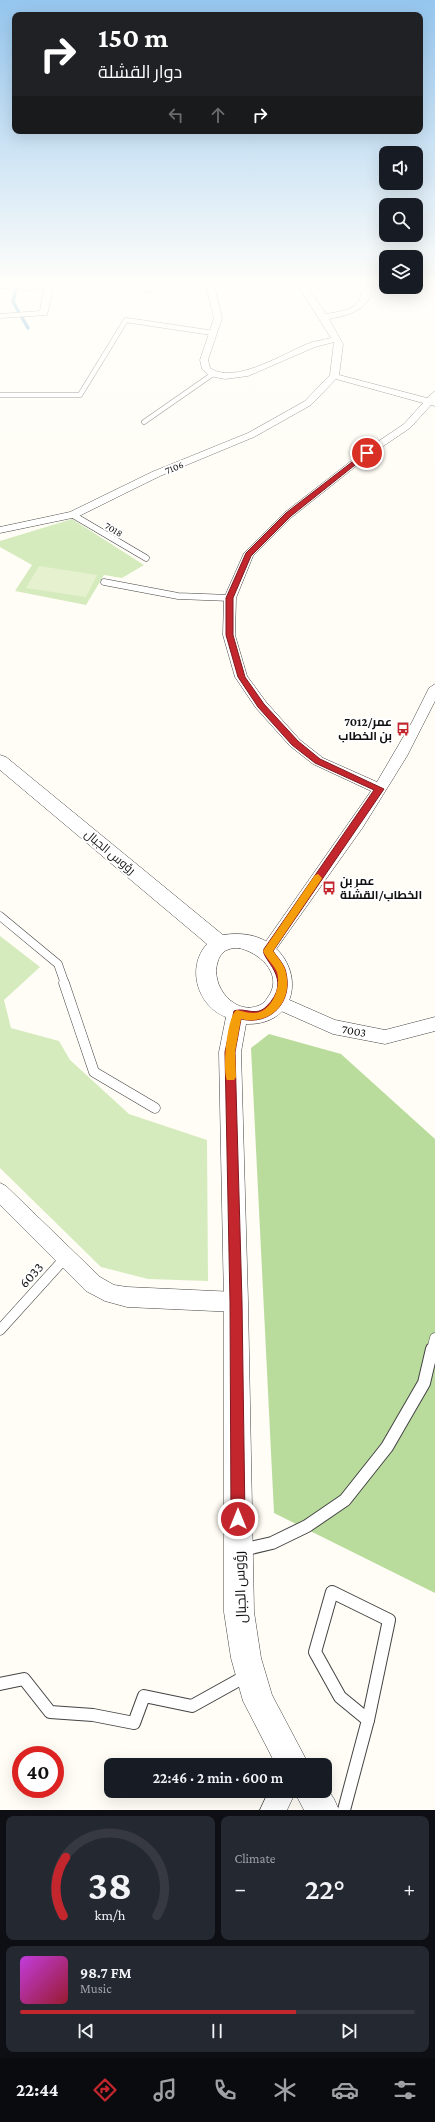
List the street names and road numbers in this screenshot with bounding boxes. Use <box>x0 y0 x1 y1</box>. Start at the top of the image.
street label: 7106 <box>163 459 185 476</box>
street label: 7018 <box>103 520 125 539</box>
street label: رؤوس الجبال <box>82 827 138 877</box>
street label: 7003 <box>341 1022 368 1040</box>
street label: 6033 <box>16 1259 46 1291</box>
street label: رؤوس الجبال <box>231 1551 250 1623</box>

